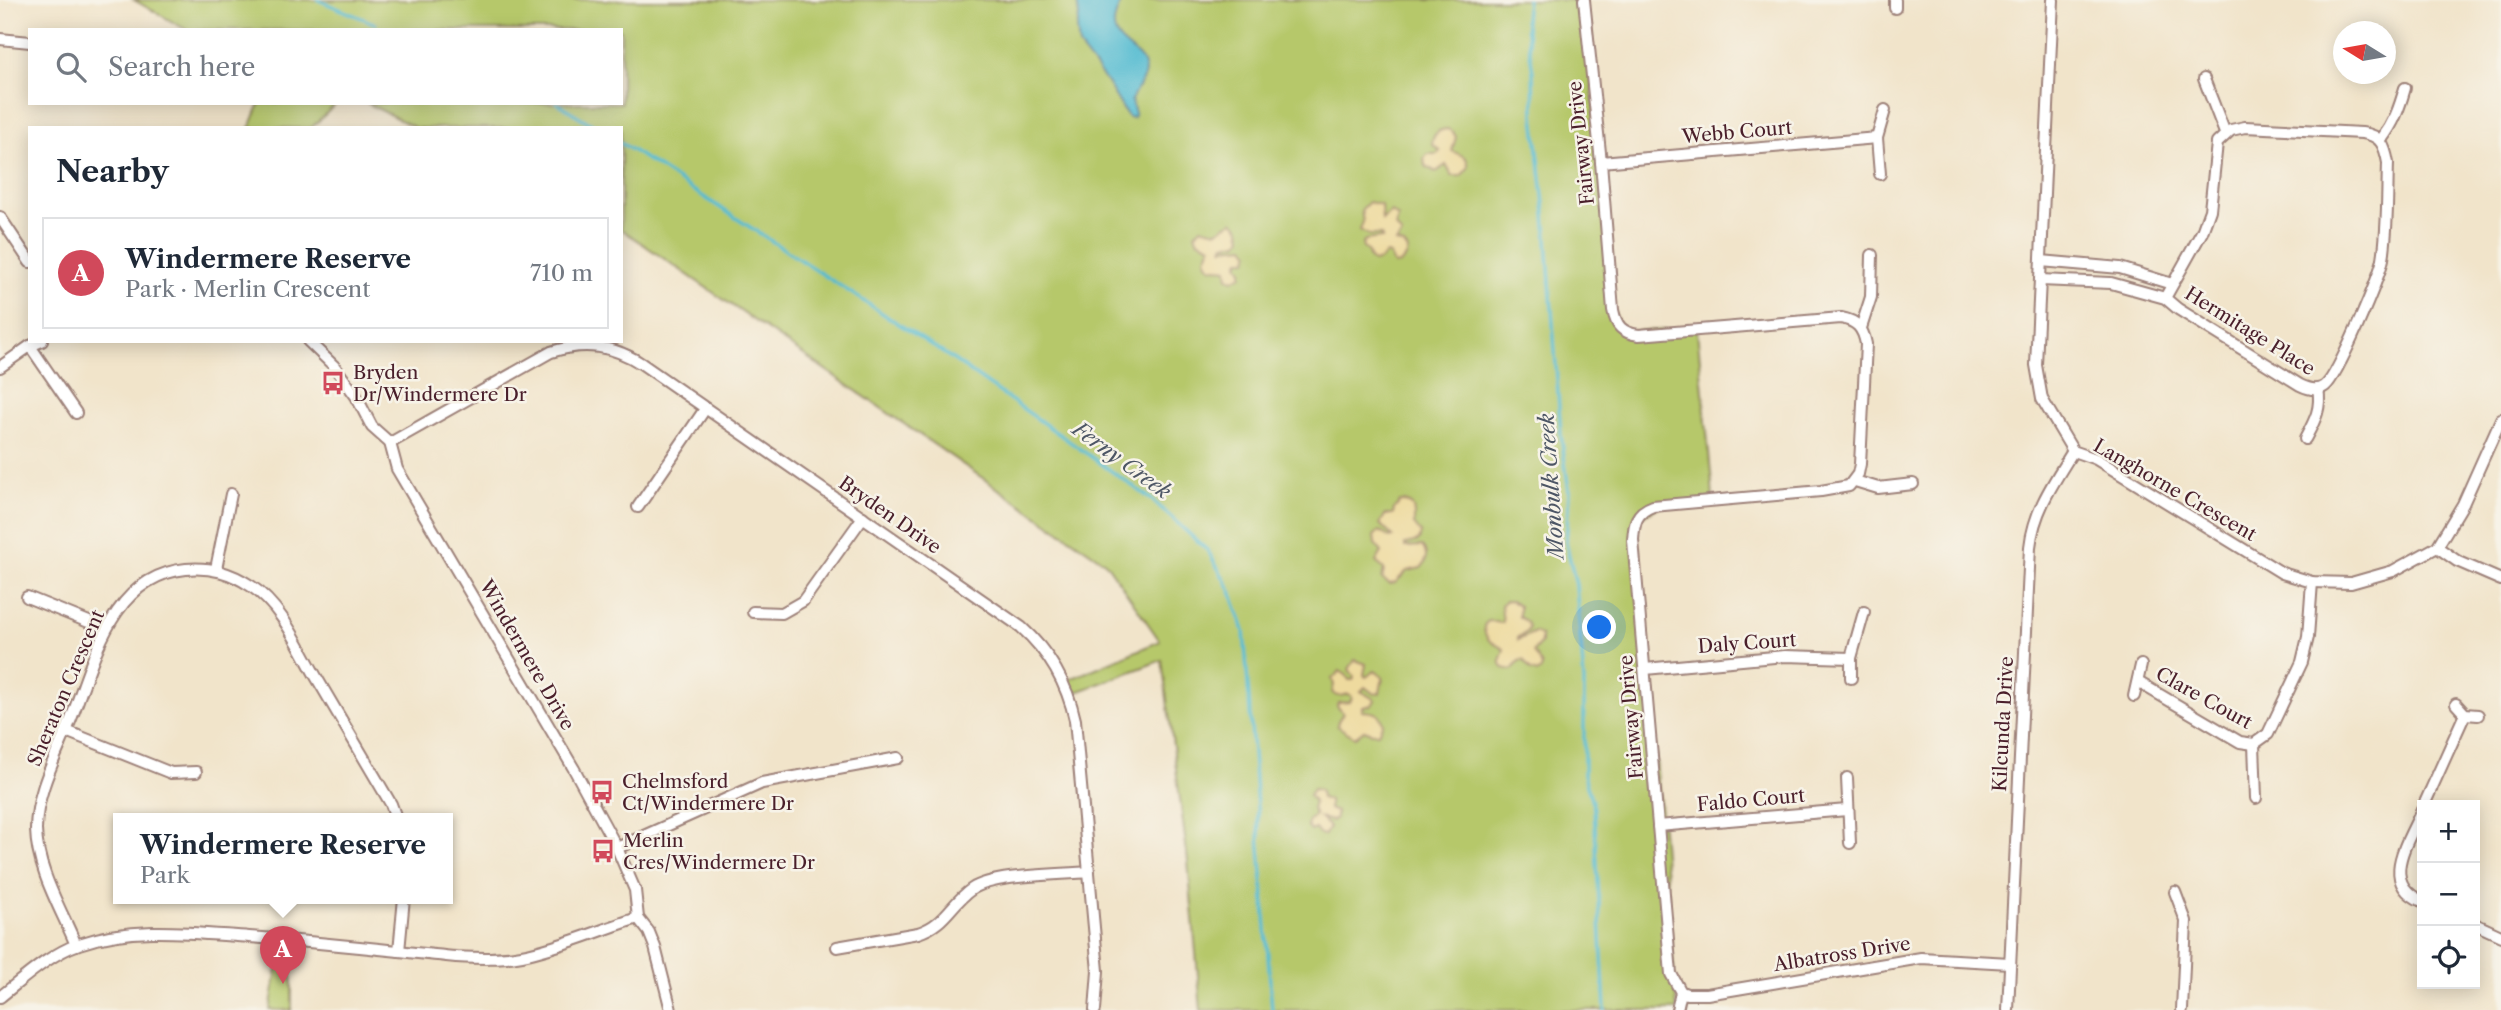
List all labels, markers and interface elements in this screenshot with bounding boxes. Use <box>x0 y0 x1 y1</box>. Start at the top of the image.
north arrow <box>2333 21 2396 84</box>
search box <box>28 28 623 105</box>
icon: search <box>52 48 90 86</box>
text: Search here <box>108 51 255 83</box>
street label: Fairway Drive <box>1563 80 1599 206</box>
street label: Webb Court <box>1680 116 1793 148</box>
text: Nearby <box>56 153 169 190</box>
text: Windermere Reserve <box>125 243 411 275</box>
text: A <box>72 259 90 287</box>
text: 710 m <box>530 259 593 287</box>
text: Park · Merlin Crescent <box>125 275 370 303</box>
street label: Hermitage Place <box>2181 282 2319 380</box>
place label: Bryden Dr/Windermere Dr <box>353 361 527 406</box>
bus stop icon: Bryden Dr/Windermere Dr <box>319 369 347 397</box>
water label: Monbulk Creek <box>1533 412 1569 563</box>
water label: Ferny Creek <box>1067 415 1176 504</box>
street label: Langhorne Crescent <box>2090 434 2261 546</box>
street label: Bryden Drive <box>834 471 946 559</box>
street label: Windermere Drive <box>474 575 579 734</box>
street label: Sheraton Crescent <box>23 606 109 770</box>
your location <box>1582 610 1616 644</box>
street label: Daly Court <box>1697 628 1797 658</box>
street label: Fairway Drive <box>1614 654 1648 780</box>
street label: Kilcunda Drive <box>1988 656 2018 792</box>
street label: Clare Court <box>2152 662 2256 734</box>
place label: Chelmsford Ct/Windermere Dr <box>622 770 794 815</box>
bus stop icon: Chelmsford Ct/Windermere Dr <box>588 778 616 806</box>
street label: Faldo Court <box>1696 784 1806 816</box>
map controls <box>2417 800 2480 989</box>
button: + <box>2417 800 2480 863</box>
popup <box>113 813 453 904</box>
text: Windermere Reserve <box>140 829 426 861</box>
place label: Merlin Cres/Windermere Dr <box>623 829 815 874</box>
bus stop icon: Merlin Cres/Windermere Dr <box>589 837 617 865</box>
text: Park <box>140 861 190 889</box>
button: − <box>2417 863 2480 926</box>
pin: A <box>260 926 306 984</box>
button: locate <box>2417 926 2480 989</box>
street label: Albatross Drive <box>1771 932 1912 976</box>

